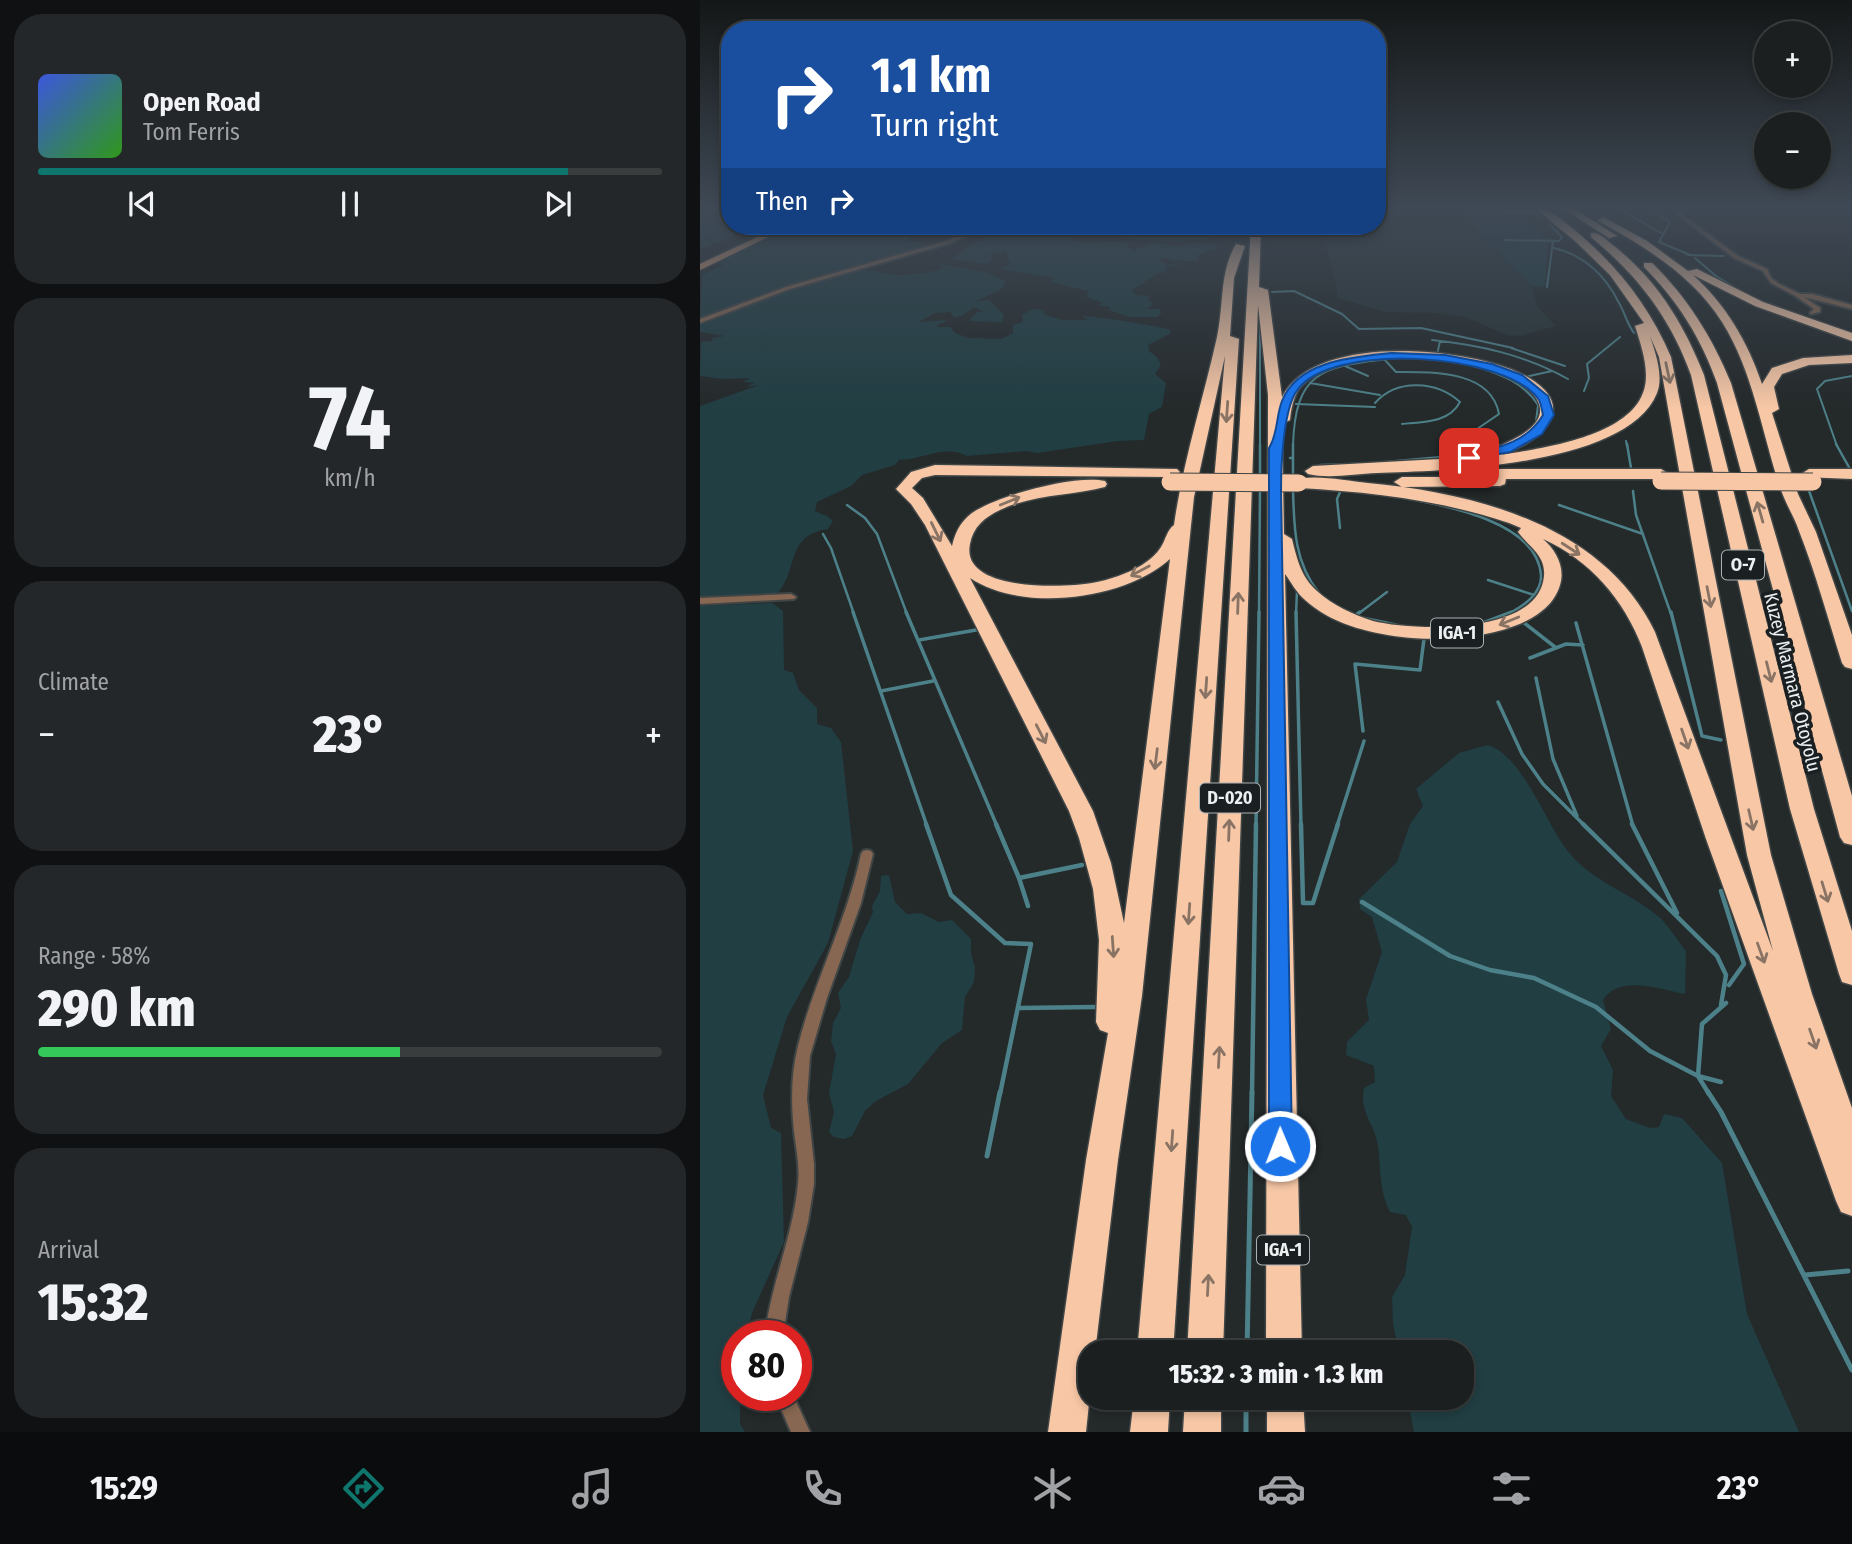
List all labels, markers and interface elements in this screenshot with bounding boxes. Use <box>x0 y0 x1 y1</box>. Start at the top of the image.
map controls <box>1754 21 1831 189</box>
button: + <box>1754 21 1831 98</box>
text: 1.1 km <box>871 46 991 105</box>
icon: right <box>756 49 847 140</box>
text: Open Road <box>143 87 261 118</box>
text: Turn right <box>871 106 998 144</box>
button: − <box>1754 112 1831 189</box>
text: Tom Ferris <box>143 118 240 146</box>
icon: right <box>822 182 860 220</box>
icon: previous <box>123 185 161 223</box>
icon: pause <box>331 185 369 223</box>
icon: next <box>539 185 577 223</box>
text: Then <box>756 186 808 217</box>
one-way arrow <box>1662 361 1675 384</box>
text: 74 <box>309 364 391 473</box>
one-way arrow <box>1220 400 1233 423</box>
pin <box>1439 428 1499 488</box>
icon: arrive <box>1450 439 1488 477</box>
text: km/h <box>324 464 376 492</box>
one-way arrow <box>999 493 1021 506</box>
one-way arrow <box>1753 501 1766 523</box>
one-way arrow <box>930 521 944 542</box>
one-way arrow <box>1560 543 1580 557</box>
road number: O-7 <box>1722 550 1764 580</box>
one-way arrow <box>1130 565 1151 578</box>
one-way arrow <box>1702 585 1716 608</box>
street label: Kuzey Marmara Otoyolu <box>1759 590 1826 774</box>
one-way arrow <box>1232 591 1245 614</box>
one-way arrow <box>1499 616 1521 629</box>
road number: IGA-1 <box>1431 618 1483 648</box>
one-way arrow <box>1763 660 1776 683</box>
text: Climate <box>38 668 109 696</box>
one-way arrow <box>1199 676 1212 698</box>
text: 23° <box>313 703 387 766</box>
text: − <box>38 712 55 758</box>
text: + <box>645 712 662 758</box>
one-way arrow <box>1034 723 1048 744</box>
one-way arrow <box>1679 728 1692 750</box>
one-way arrow <box>1149 747 1162 770</box>
road number: D-020 <box>1200 784 1260 812</box>
one-way arrow <box>1745 808 1758 831</box>
one-way arrow <box>1222 819 1235 842</box>
one-way arrow <box>1820 881 1833 903</box>
one-way arrow <box>1182 903 1195 925</box>
one-way arrow <box>1107 935 1120 958</box>
text: Range · 58% <box>38 942 150 970</box>
one-way arrow <box>1756 942 1769 964</box>
text: 290 km <box>38 977 196 1040</box>
one-way arrow <box>1808 1027 1820 1049</box>
one-way arrow <box>1212 1046 1225 1069</box>
position arrow <box>1243 1109 1317 1183</box>
one-way arrow <box>1165 1130 1178 1152</box>
text: Arrival <box>38 1236 99 1264</box>
road number: IGA-1 <box>1257 1236 1309 1265</box>
text: 15:32 <box>38 1271 149 1334</box>
one-way arrow <box>1202 1273 1215 1296</box>
speed limit sign: 80 <box>721 1320 812 1411</box>
text: 15:32 · 3 min · 1.3 km <box>1169 1359 1383 1390</box>
icon: directions <box>339 1464 388 1513</box>
icon: music <box>568 1464 617 1513</box>
icon: phone <box>798 1464 847 1513</box>
icon: climate <box>1028 1464 1077 1513</box>
icon: car <box>1257 1464 1306 1513</box>
icon: filters <box>1487 1464 1536 1513</box>
text: 15:29 <box>90 1469 158 1507</box>
text: 23° <box>1717 1469 1762 1507</box>

